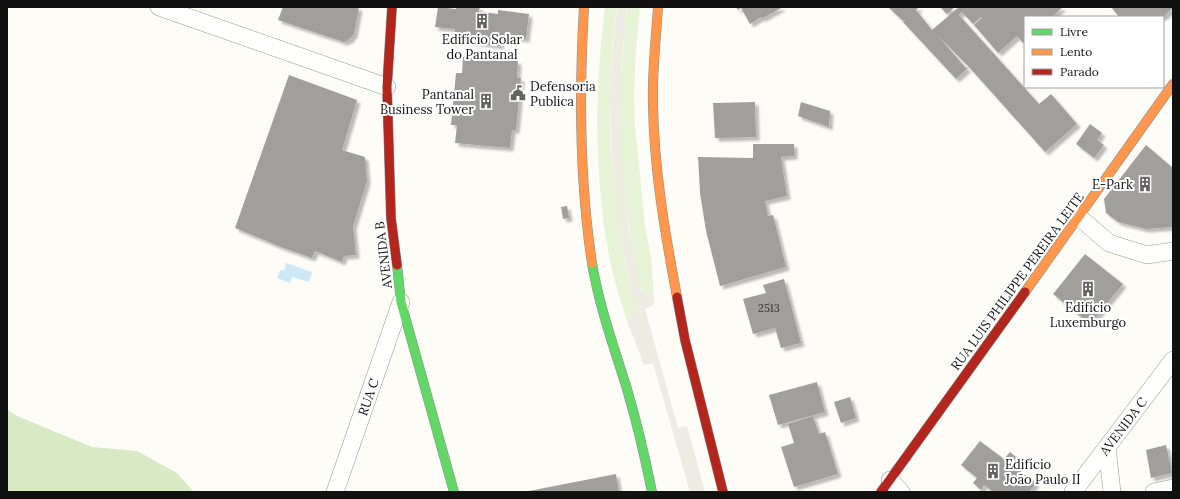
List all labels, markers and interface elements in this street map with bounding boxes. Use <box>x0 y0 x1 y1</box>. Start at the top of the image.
building icon: Edifício Solar do Pantanal <box>473 12 491 30</box>
legend <box>1024 16 1164 88</box>
text: Livre <box>1060 24 1088 39</box>
place label: Edifício Solar do Pantanal <box>442 31 523 63</box>
text: Lento <box>1060 44 1092 59</box>
text: Parado <box>1060 64 1099 79</box>
place label: Defensoria Publica <box>530 78 596 110</box>
public building icon: Defensoria Publica <box>509 84 527 102</box>
place label: Pantanal Business Tower <box>380 86 474 118</box>
building icon: Pantanal Business Tower <box>477 92 495 110</box>
building icon: E-Park <box>1136 175 1154 193</box>
place label: E-Park <box>1092 176 1133 193</box>
street label: RUA LUIS PHILIPPE PEREIRA LEITE <box>947 189 1088 374</box>
street label: AVENIDA B <box>371 220 396 291</box>
building icon: Edifício Luxemburgo <box>1079 280 1097 298</box>
place label: Edifício Luxemburgo <box>1050 299 1127 331</box>
house number: 2513 <box>758 301 780 315</box>
street label: RUA C <box>354 376 383 418</box>
street label: AVENIDA C <box>1095 394 1151 460</box>
place label: Edifício João Paulo II <box>1004 456 1081 488</box>
building icon: Edifício João Paulo II <box>984 462 1002 480</box>

